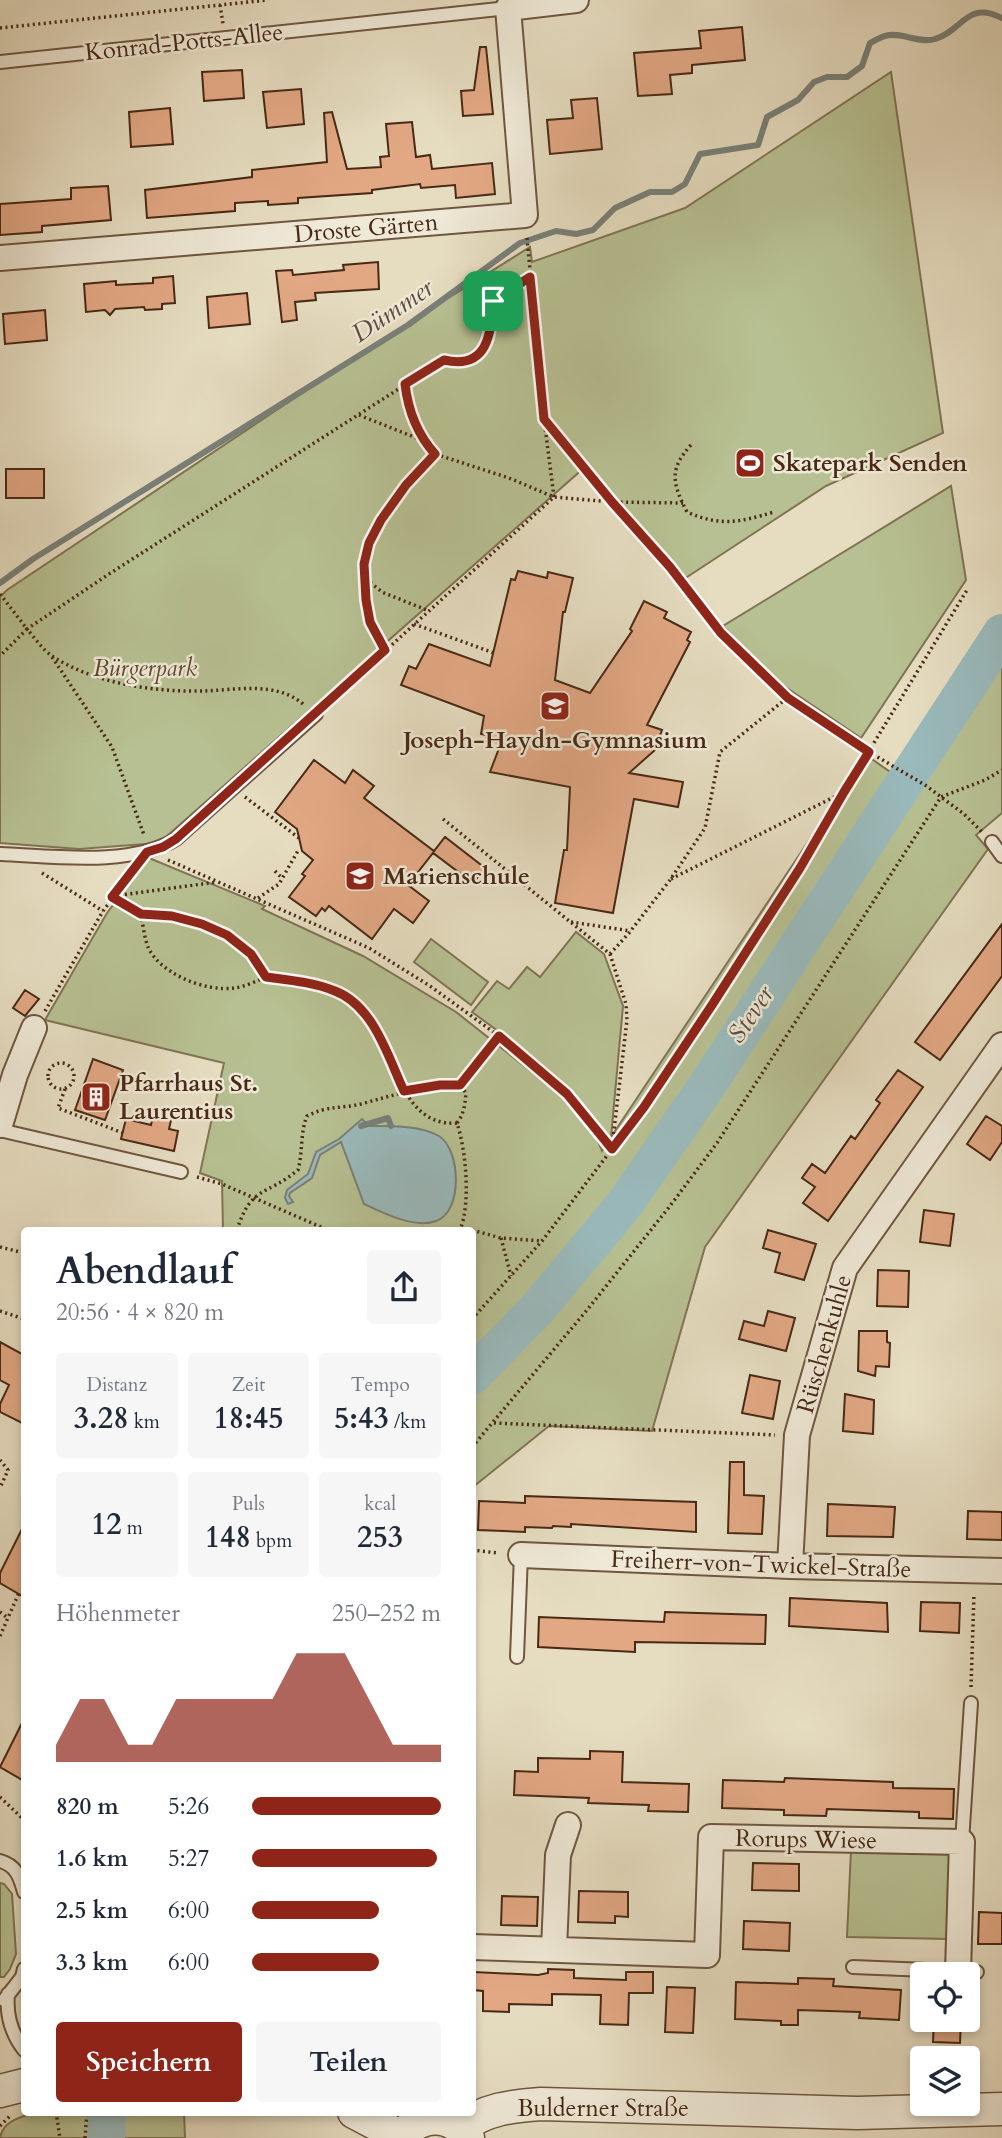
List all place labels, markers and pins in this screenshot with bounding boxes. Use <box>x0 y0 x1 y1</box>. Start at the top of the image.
pin <box>463 271 523 331</box>
sports icon: Skatepark Senden <box>733 446 767 480</box>
place label: Skatepark Senden <box>773 447 968 480</box>
school or university icon: Joseph-Haydn-Gymnasium <box>538 689 572 723</box>
place label: Joseph-Haydn-Gymnasium <box>400 724 708 757</box>
school or university icon: Marienschule <box>343 859 377 893</box>
place label: Marienschule <box>383 860 530 893</box>
place label: Pfarrhaus St. Laurentius <box>119 1067 258 1128</box>
building icon: Pfarrhaus St. Laurentius <box>79 1080 113 1114</box>

